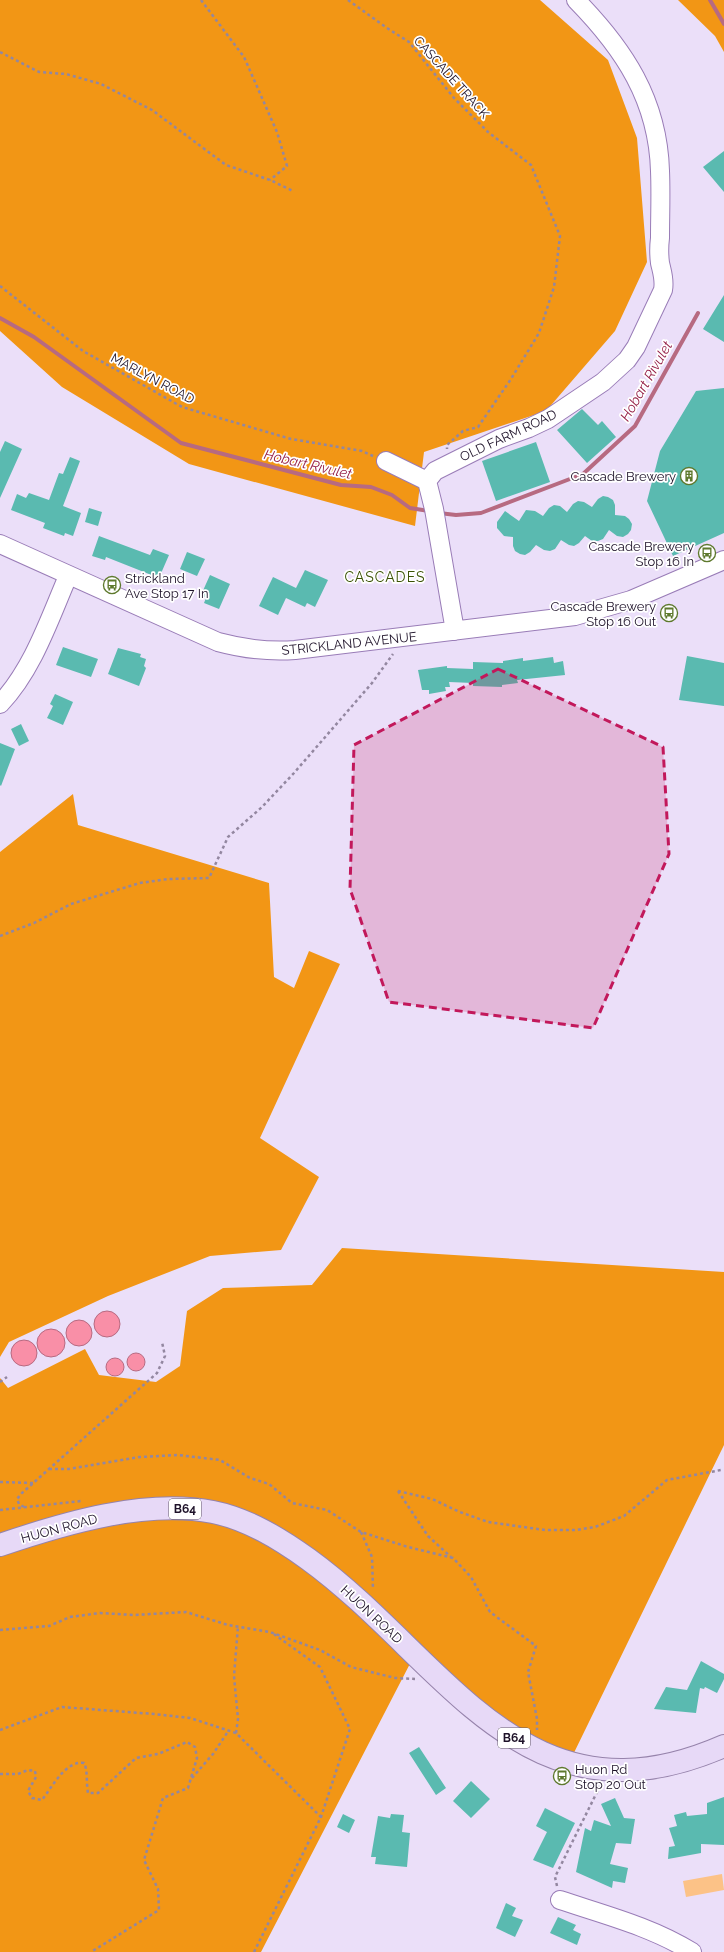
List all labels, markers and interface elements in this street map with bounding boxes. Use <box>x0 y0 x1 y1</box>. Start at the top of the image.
street label: CASCADE TRACK <box>411 33 493 122</box>
water label: Hobart Rivulet <box>617 338 676 424</box>
street label: MARLYN ROAD <box>108 350 197 407</box>
street label: OLD FARM ROAD <box>458 407 559 464</box>
water label: Hobart Rivulet <box>263 446 354 482</box>
building icon: Cascade Brewery <box>679 466 699 486</box>
place label: Cascade Brewery <box>570 469 676 484</box>
place label: Cascade Brewery Stop 16 In <box>588 539 694 569</box>
bus stop icon: Cascade Brewery Stop 16 In <box>697 543 717 563</box>
district label: CASCADES <box>344 569 426 585</box>
place label: Strickland Ave Stop 17 In <box>125 571 209 601</box>
bus stop icon: Strickland Ave Stop 17 In <box>102 575 122 595</box>
place label: Cascade Brewery Stop 16 Out <box>550 599 657 629</box>
bus stop icon: Cascade Brewery Stop 16 Out <box>659 603 679 623</box>
street label: STRICKLAND AVENUE <box>281 629 418 658</box>
road number: B64 <box>169 1499 201 1519</box>
street label: HUON ROAD <box>19 1511 99 1546</box>
street label: HUON ROAD <box>338 1582 405 1647</box>
road number: B64 <box>498 1728 530 1748</box>
place label: Huon Rd Stop 20 Out <box>575 1762 647 1792</box>
bus stop icon: Huon Rd Stop 20 Out <box>552 1766 572 1786</box>

